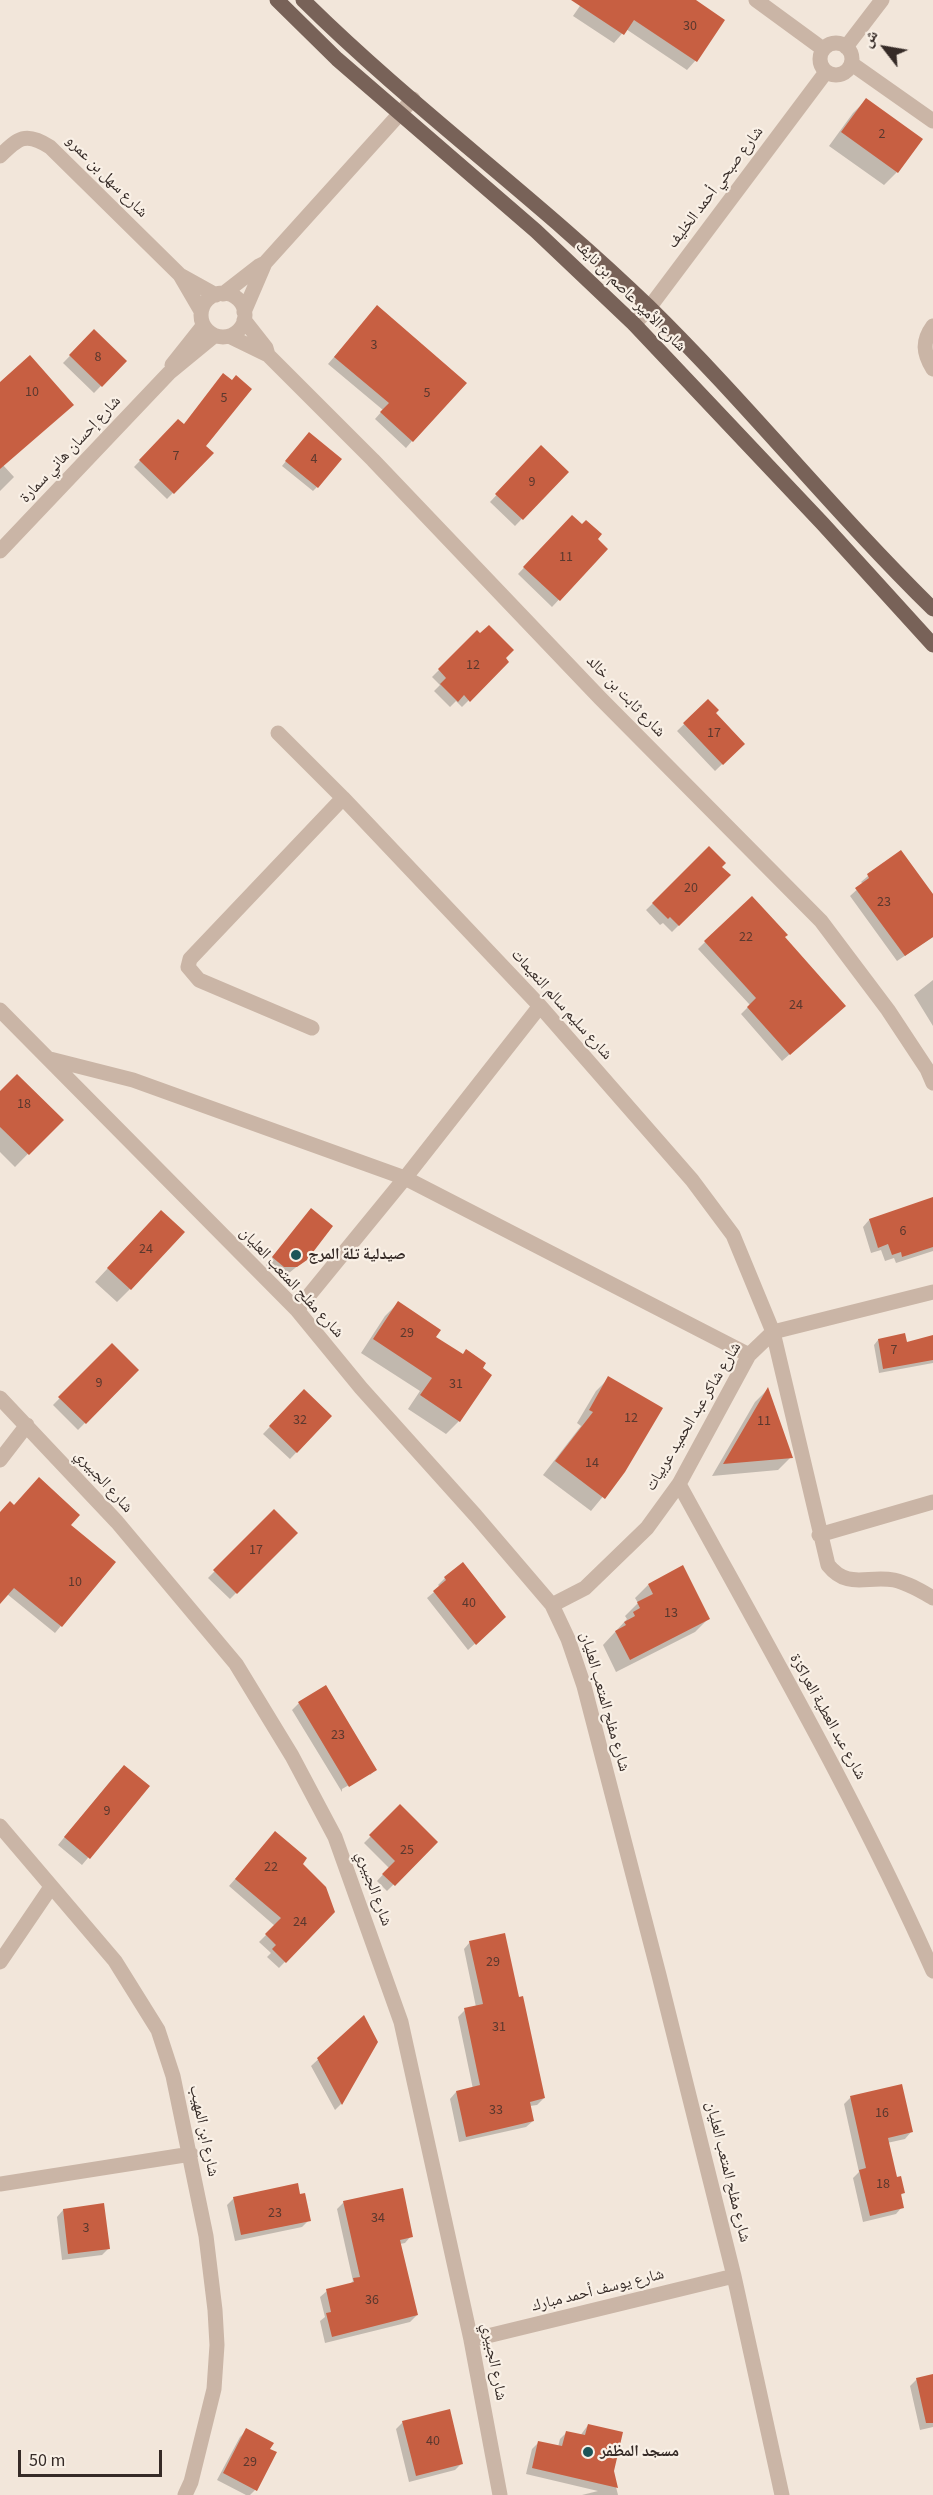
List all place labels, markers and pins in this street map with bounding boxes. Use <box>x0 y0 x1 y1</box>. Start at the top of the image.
place label: صيدلية تلة المرج <box>308 1245 406 1265</box>
marker: صيدلية تلة المرج <box>289 1248 303 1262</box>
place label: مسجد المظفر <box>600 2442 679 2462</box>
marker: مسجد المظفر <box>581 2445 595 2459</box>

